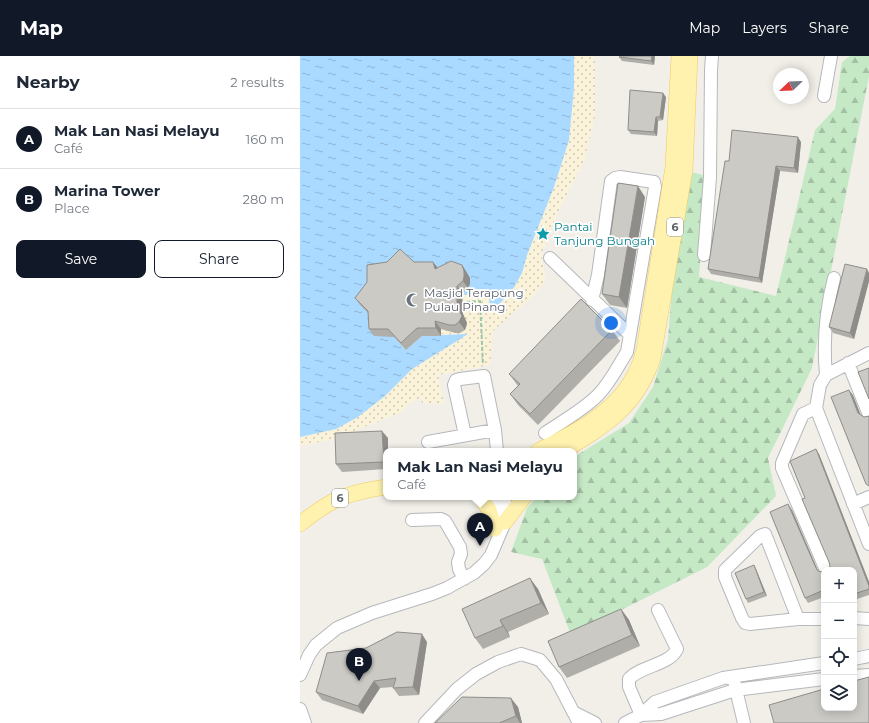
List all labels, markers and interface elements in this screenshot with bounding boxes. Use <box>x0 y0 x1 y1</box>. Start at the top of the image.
text: Map <box>20 17 63 40</box>
text: Map <box>689 19 720 37</box>
text: Layers <box>742 19 787 37</box>
text: Share <box>809 19 849 37</box>
north arrow <box>773 68 809 104</box>
text: Nearby <box>16 72 80 92</box>
text: 2 results <box>230 74 284 90</box>
text: Mak Lan Nasi Melayu <box>54 121 219 140</box>
text: A <box>24 131 34 147</box>
text: 160 m <box>246 131 284 147</box>
text: Café <box>54 140 83 156</box>
text: Marina Tower <box>54 181 160 200</box>
text: B <box>24 191 34 207</box>
text: 280 m <box>243 191 284 207</box>
text: Place <box>54 200 90 216</box>
road number: 6 <box>667 218 683 236</box>
place label: Pantai Tanjung Bungah <box>554 219 655 248</box>
place icon: Pantai Tanjung Bungah <box>535 226 551 242</box>
button: Save <box>16 240 146 278</box>
button: Share <box>154 240 284 278</box>
place label: Masjid Terapung Pulau Pinang <box>424 285 524 314</box>
mosque icon: Masjid Terapung Pulau Pinang <box>405 292 421 308</box>
your location <box>601 313 621 333</box>
popup <box>383 448 577 500</box>
text: Mak Lan Nasi Melayu <box>397 457 563 476</box>
text: Café <box>397 476 426 492</box>
road number: 6 <box>332 489 348 507</box>
pin: A <box>467 513 493 546</box>
map controls <box>821 567 857 711</box>
button: + <box>821 567 857 603</box>
button: − <box>821 603 857 639</box>
button: locate <box>821 639 857 675</box>
pin: B <box>346 648 372 681</box>
button: layers <box>821 675 857 711</box>

